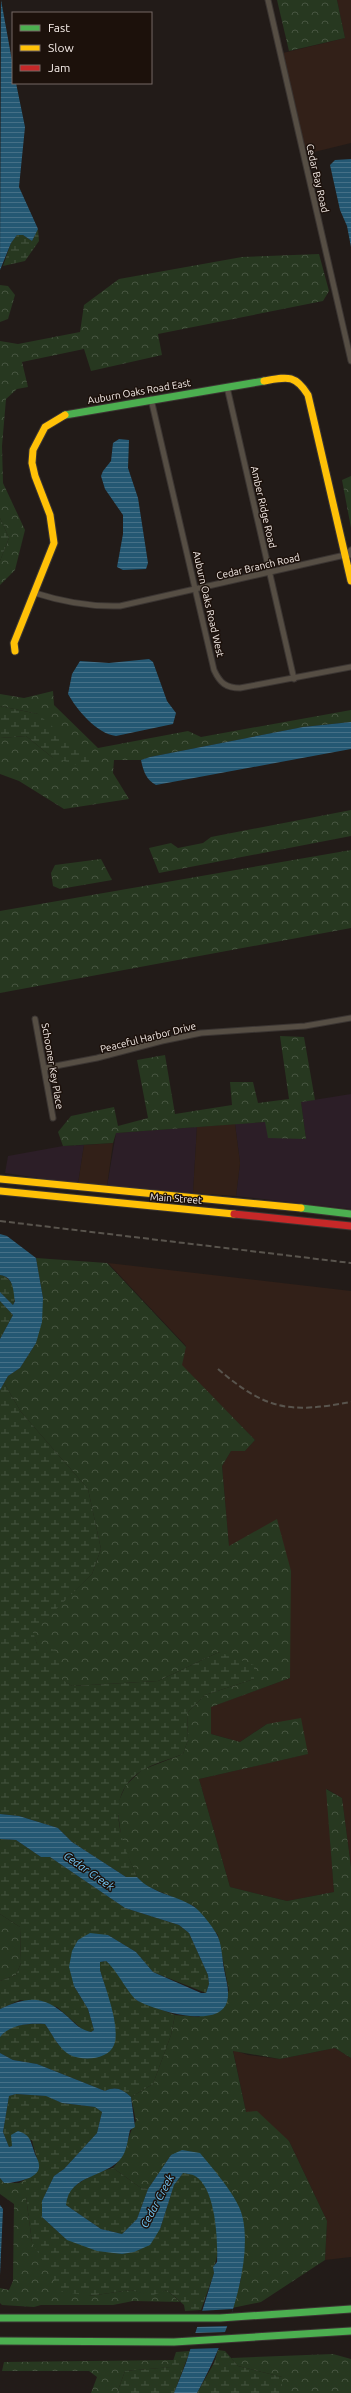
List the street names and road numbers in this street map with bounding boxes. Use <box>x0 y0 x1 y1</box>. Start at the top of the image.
street label: Cedar Bay Road <box>304 143 331 214</box>
street label: Auburn Oaks Road East <box>87 377 192 406</box>
street label: Amber Ridge Road <box>249 465 278 549</box>
street label: Auburn Oaks Road West <box>191 550 226 658</box>
street label: Cedar Branch Road <box>215 551 301 581</box>
street label: Peaceful Harbor Drive <box>99 1020 197 1055</box>
street label: Schooner Key Place <box>40 1022 65 1110</box>
street label: Main Street <box>150 1191 202 1206</box>

